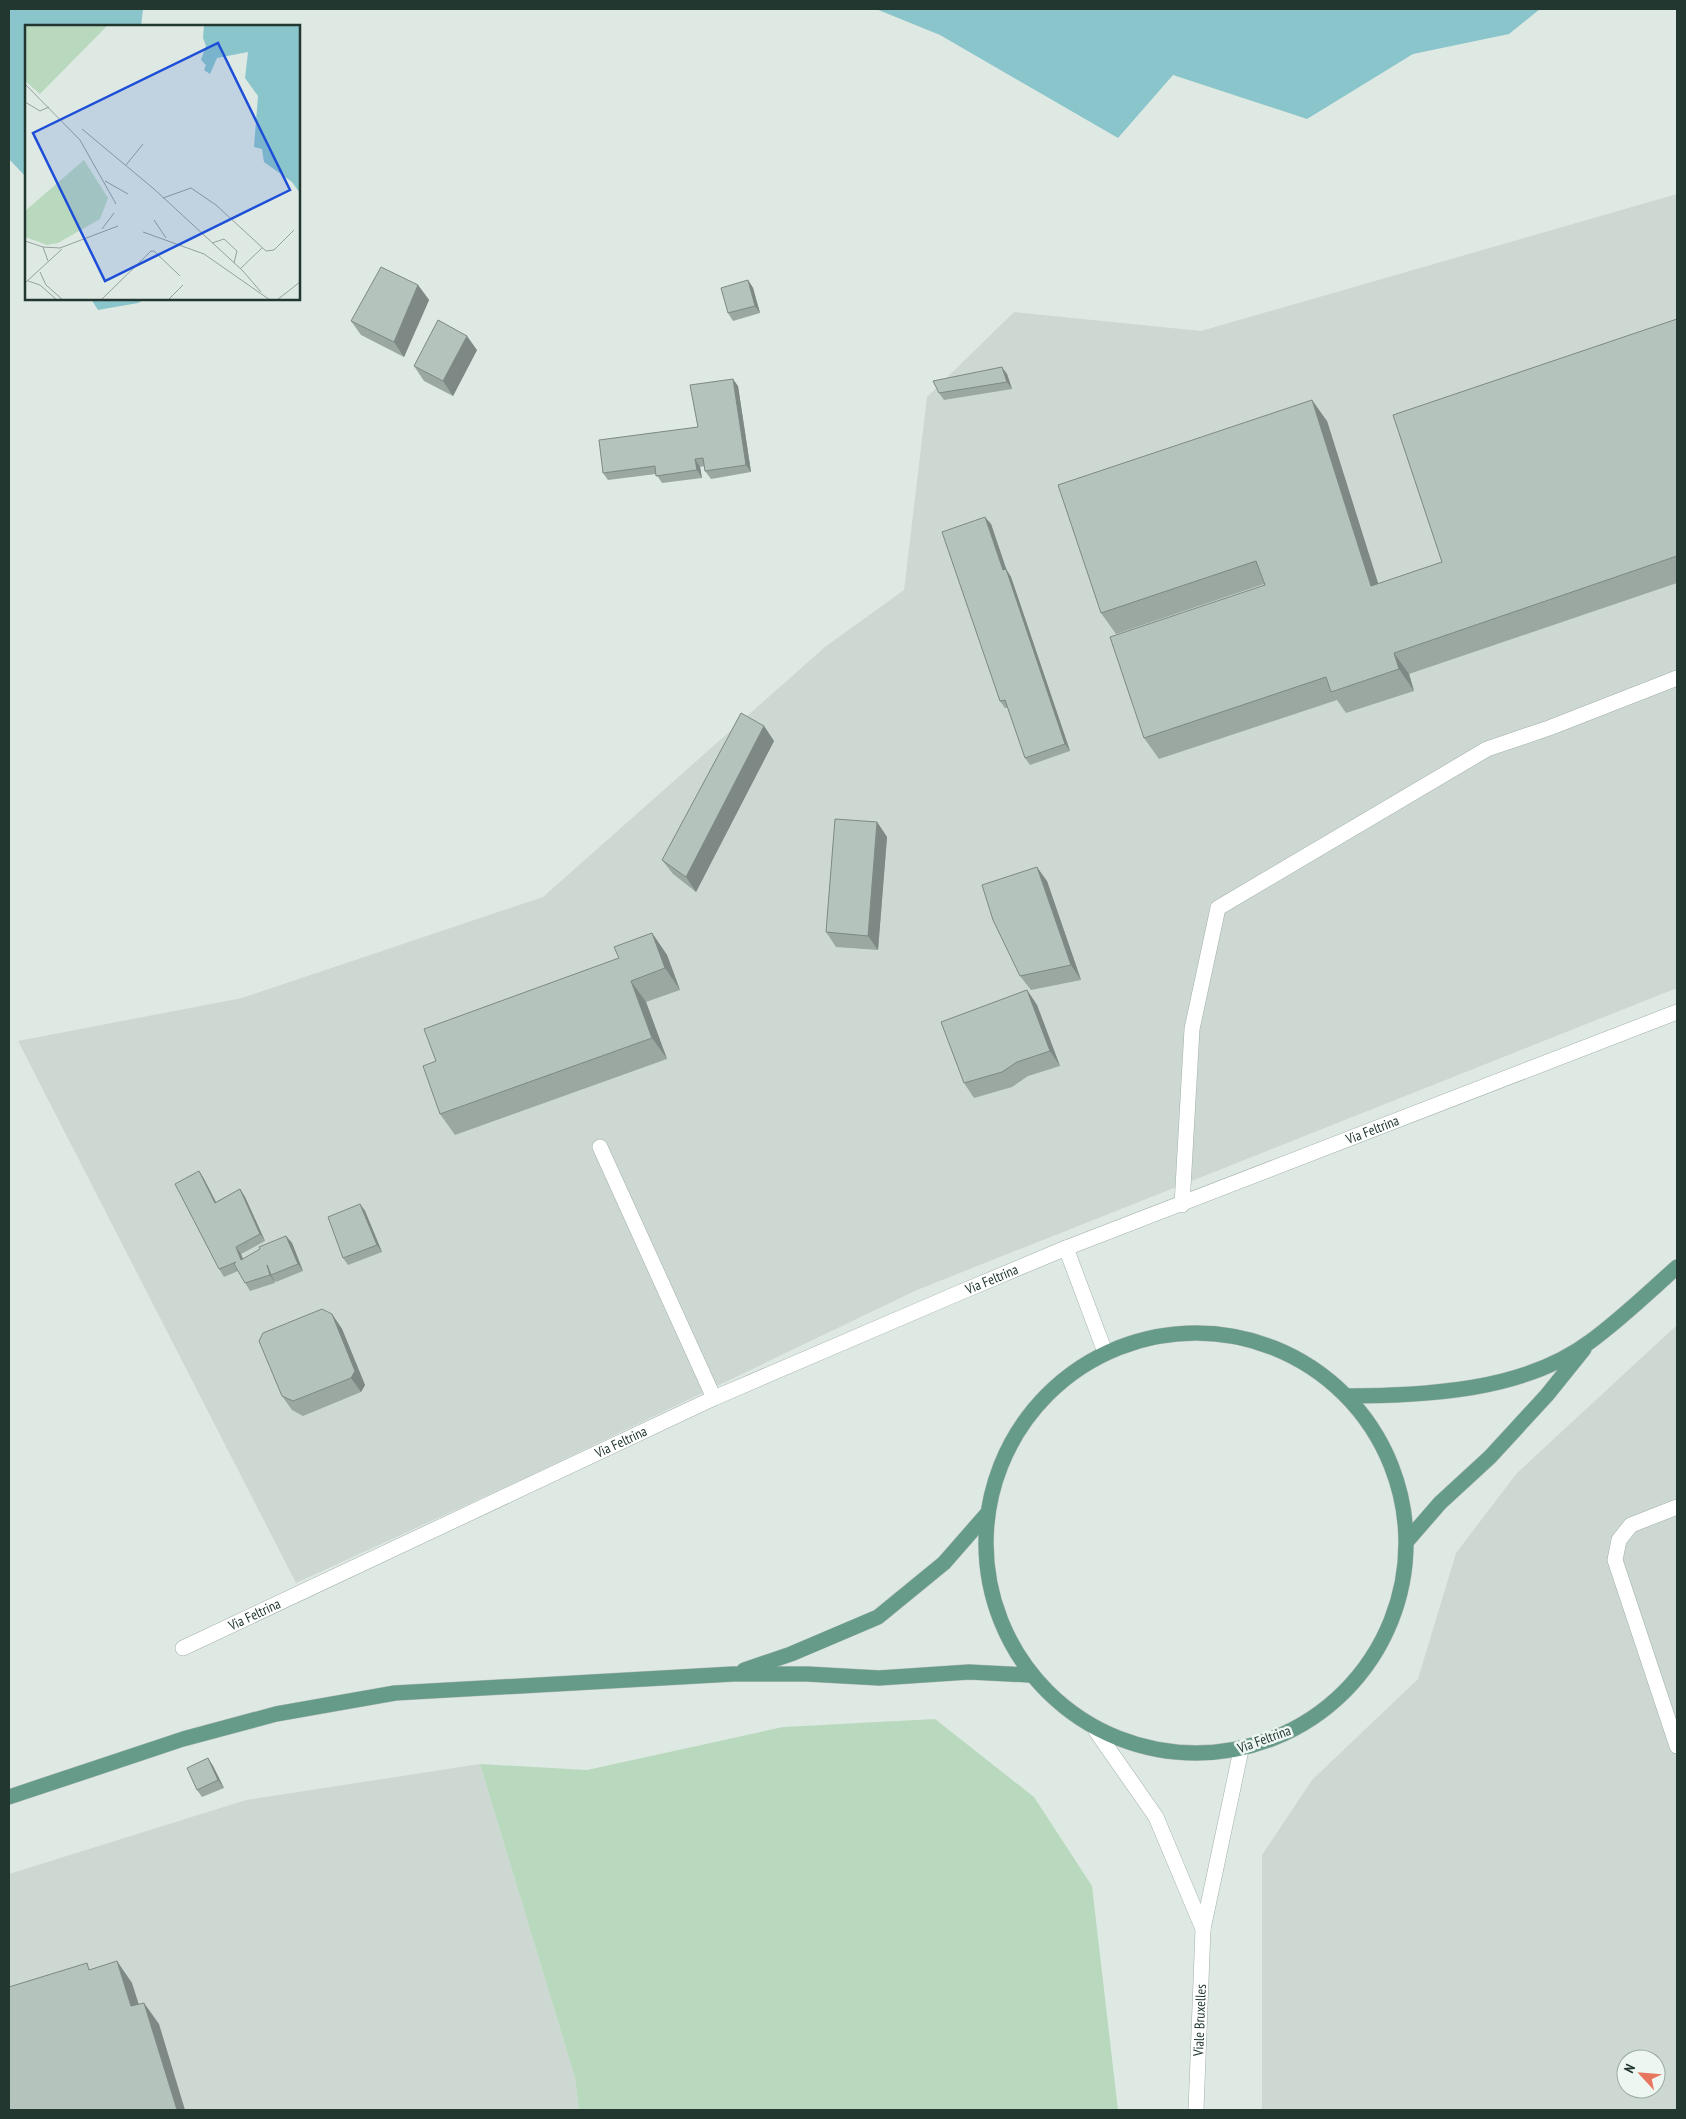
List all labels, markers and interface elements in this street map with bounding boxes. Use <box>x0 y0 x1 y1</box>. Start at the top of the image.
inset map <box>25 25 300 300</box>
street label: Via Feltrina <box>1342 1111 1402 1148</box>
street label: Via Feltrina <box>962 1260 1021 1299</box>
street label: Via Feltrina <box>591 1422 650 1462</box>
street label: Via Feltrina <box>225 1594 283 1635</box>
street label: Via Feltrina <box>1234 1721 1293 1757</box>
street label: Viale Bruxelles <box>1189 1983 1210 2057</box>
north arrow <box>1616 2049 1666 2099</box>
text: N <box>1620 2061 1639 2076</box>

